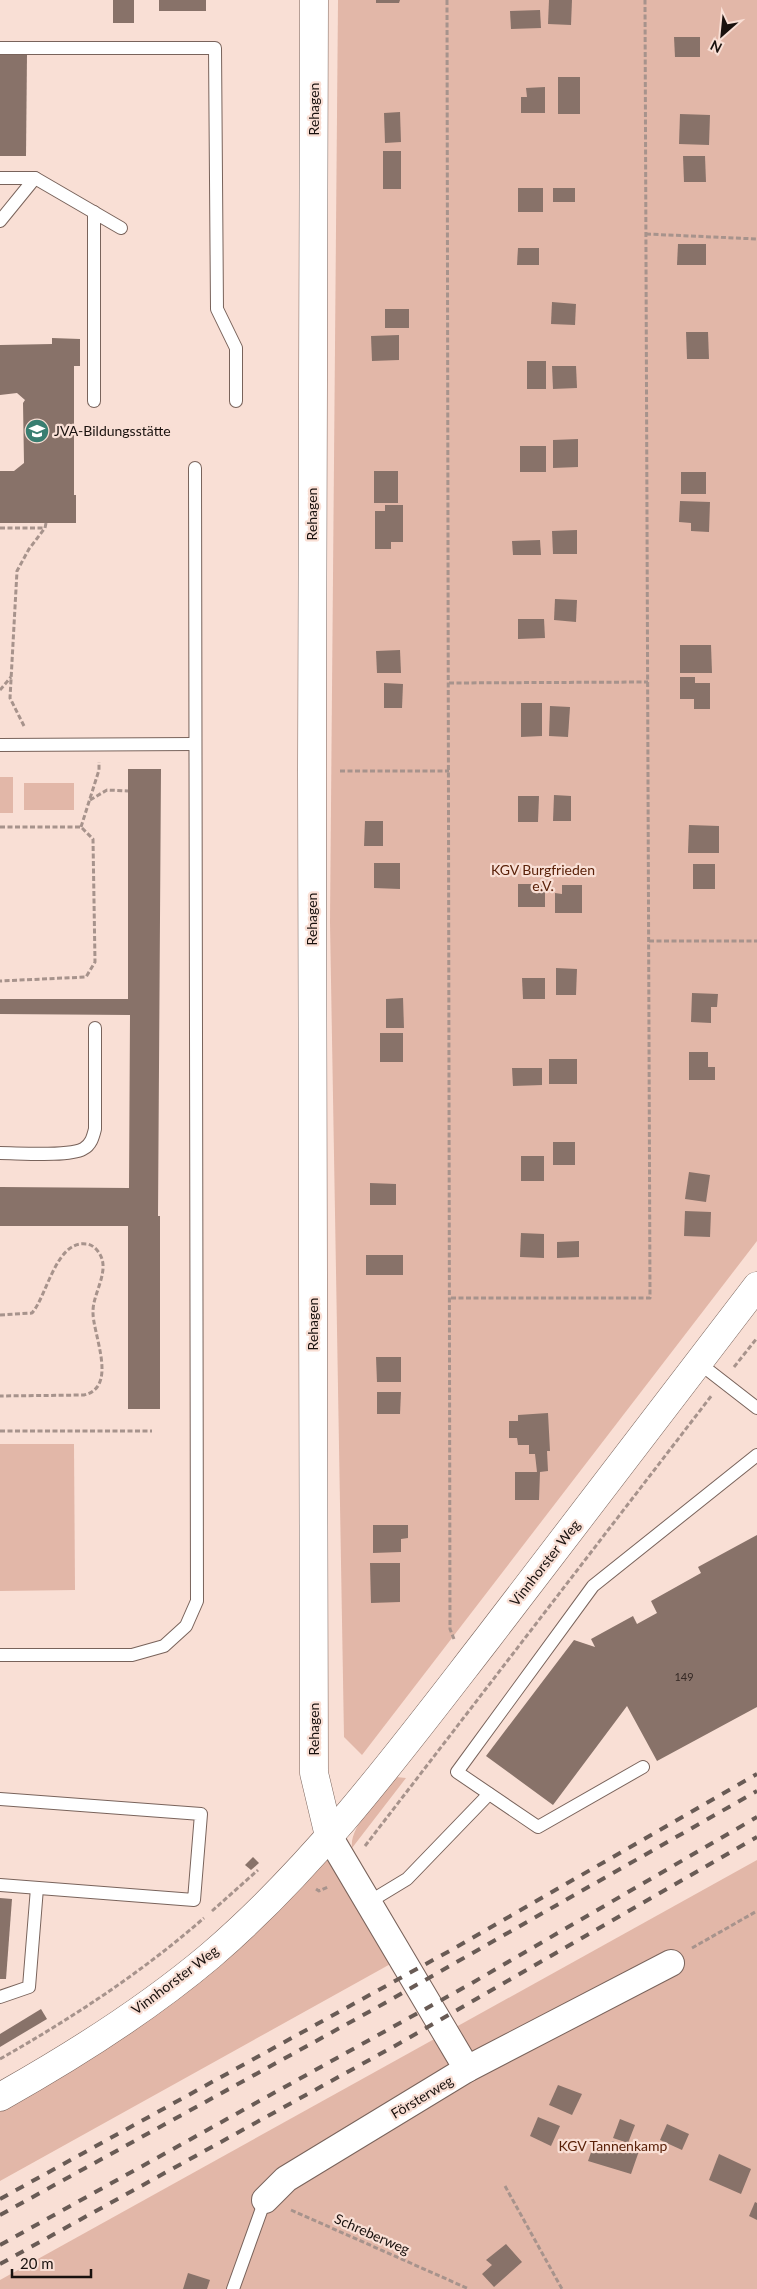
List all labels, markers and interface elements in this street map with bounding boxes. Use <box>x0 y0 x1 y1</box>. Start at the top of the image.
north arrow <box>697 10 747 60</box>
text: N <box>707 37 725 57</box>
street label: Rehagen <box>305 83 322 135</box>
school or university icon: JVA-Bildungsstätte <box>24 418 50 444</box>
place label: JVA-Bildungsstätte <box>54 422 171 439</box>
street label: Rehagen <box>303 488 320 540</box>
park label: KGV Burgfrieden e.V. <box>491 861 595 894</box>
street label: Rehagen <box>303 893 320 945</box>
street label: Rehagen <box>304 1298 321 1350</box>
street label: Vinnhorster Weg <box>506 1516 583 1609</box>
house number: 149 <box>674 1670 694 1683</box>
street label: Rehagen <box>305 1703 322 1755</box>
street label: Vinnhorster Weg <box>128 1941 221 2018</box>
street label: Försterweg <box>388 2071 456 2122</box>
park label: KGV Tannenkamp <box>559 2137 668 2154</box>
street label: Schreberweg <box>332 2209 412 2258</box>
scale bar <box>12 2246 91 2278</box>
text: 20 m <box>20 2254 54 2272</box>

